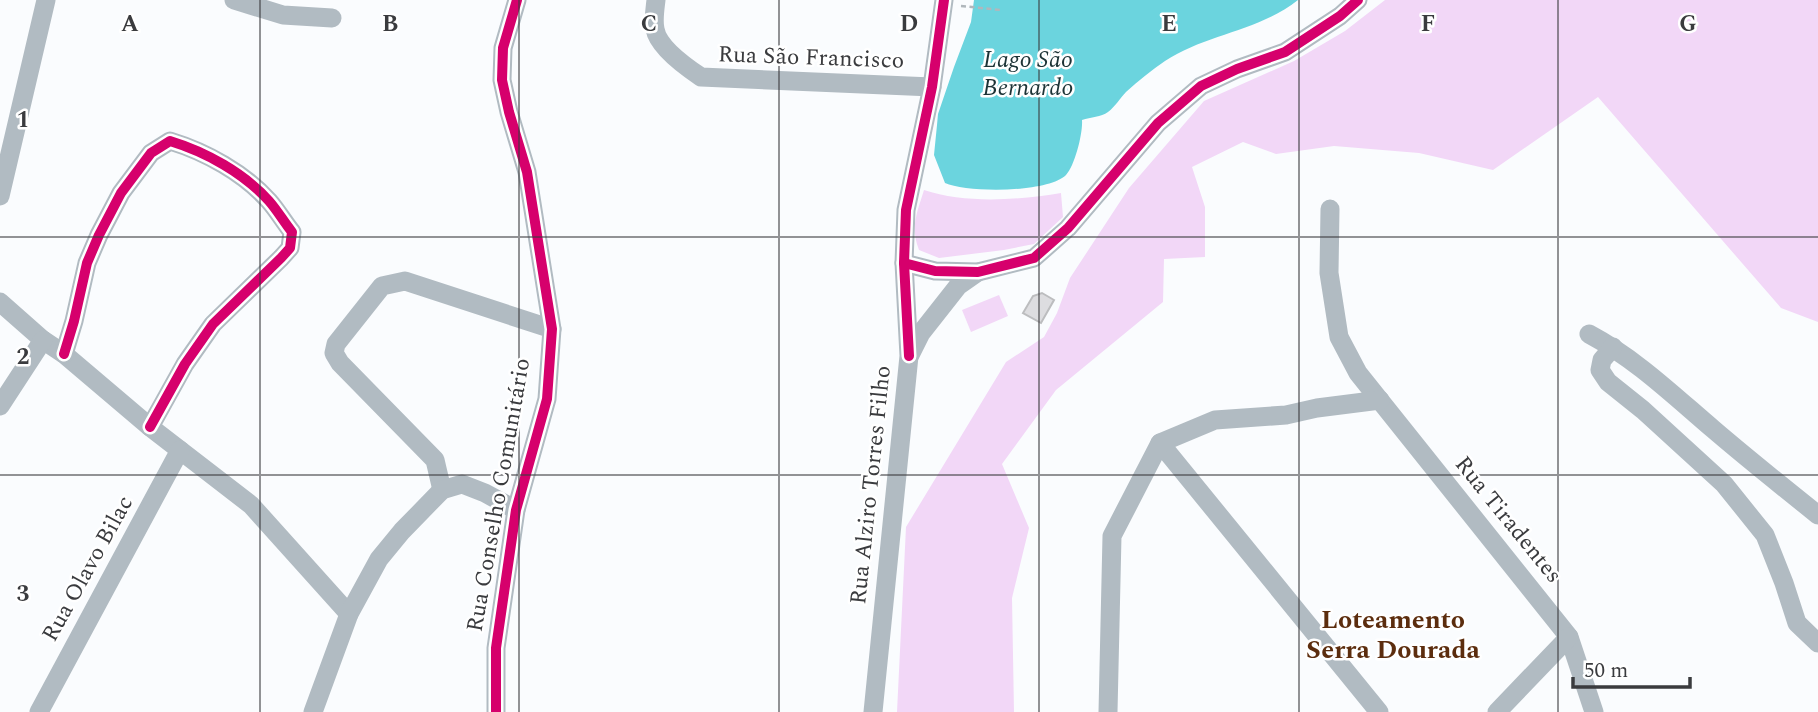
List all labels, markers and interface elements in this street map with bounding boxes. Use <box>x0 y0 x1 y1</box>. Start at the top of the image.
text: A <box>121 7 139 42</box>
text: B <box>382 7 398 42</box>
text: C <box>641 7 657 42</box>
text: D <box>900 7 918 42</box>
text: E <box>1161 7 1177 42</box>
text: F <box>1421 7 1435 42</box>
text: G <box>1679 7 1697 42</box>
street label: Rua São Francisco <box>717 37 905 79</box>
water label: Lago São Bernardo <box>983 42 1073 106</box>
text: 1 <box>17 103 29 138</box>
text: 2 <box>17 340 30 375</box>
street label: Rua Conselho Comunitário <box>458 355 540 635</box>
street label: Rua Alziro Torres Filho <box>841 364 901 606</box>
street label: Rua Tiradentes <box>1446 449 1570 591</box>
street label: Rua Olavo Bilac <box>33 490 143 648</box>
text: 3 <box>17 577 30 612</box>
district label: Loteamento Serra Dourada <box>1306 600 1481 670</box>
scale bar <box>1573 646 1690 690</box>
text: 50 m <box>1584 655 1628 687</box>

